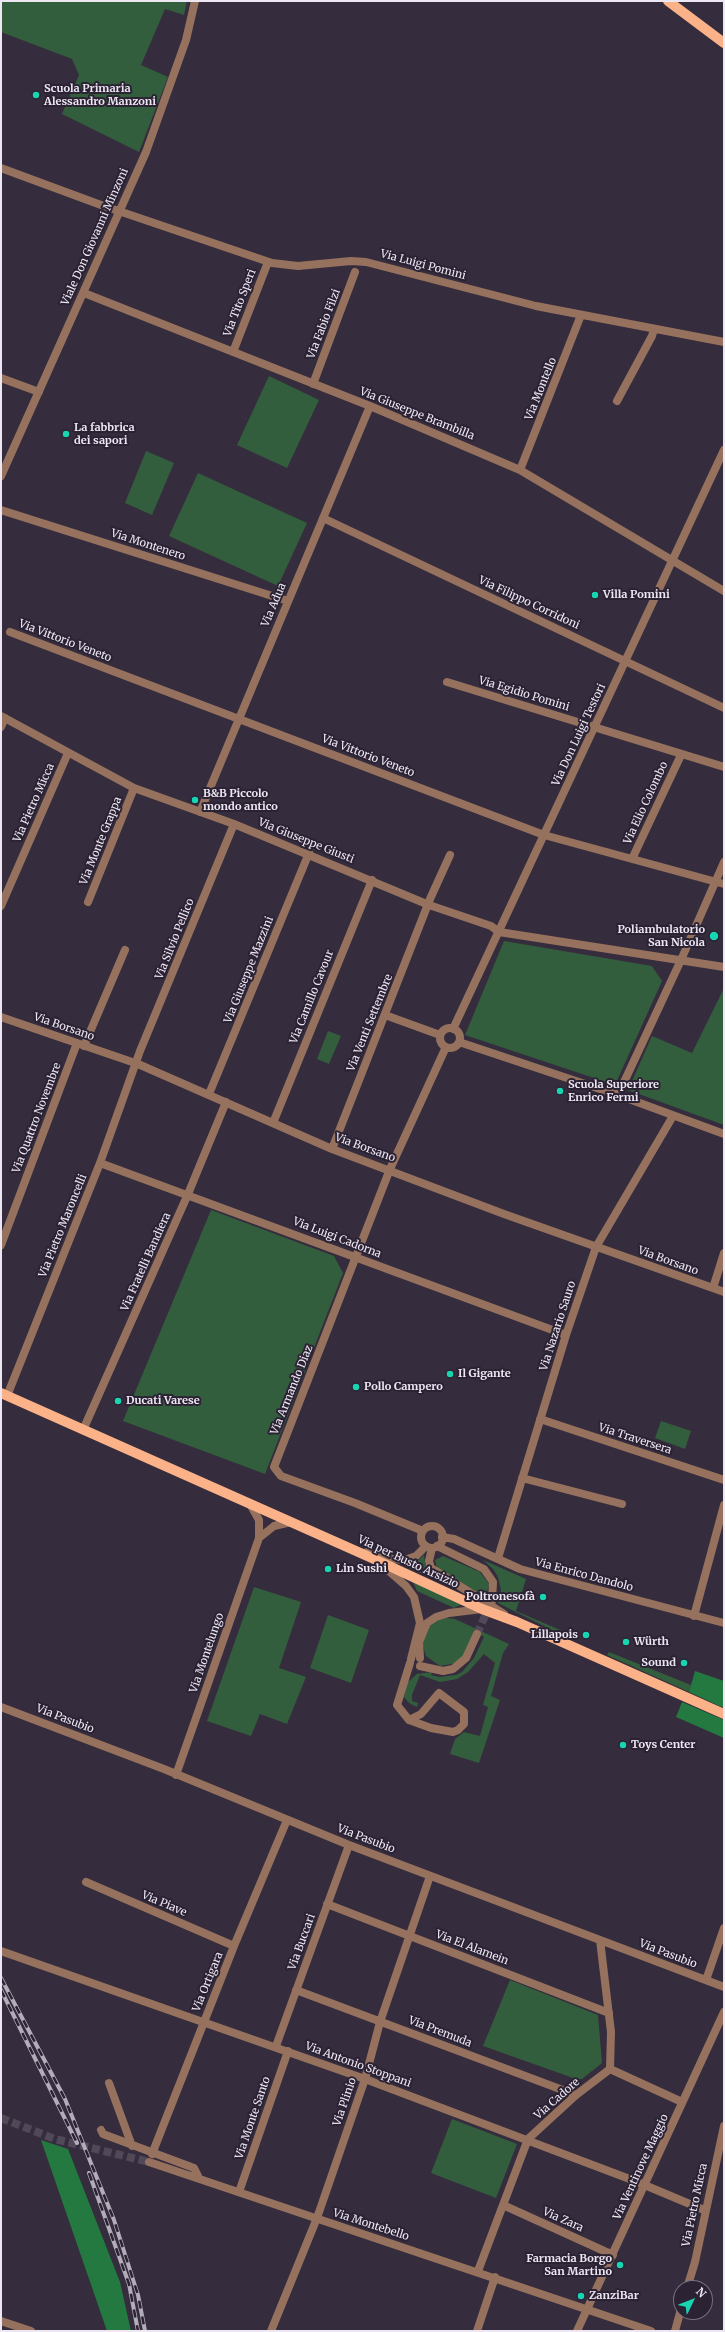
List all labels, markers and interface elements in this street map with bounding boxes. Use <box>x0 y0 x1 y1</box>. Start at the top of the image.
place label: Scuola Primaria Alessandro Manzoni <box>44 82 156 108</box>
marker: Scuola Primaria Alessandro Manzoni <box>31 90 41 100</box>
street label: Viale Don Giovanni Minzoni <box>59 166 131 308</box>
street label: Via Luigi Pomini <box>379 247 467 283</box>
street label: Via Tito Speri <box>221 267 259 339</box>
street label: Via Fabio Filzi <box>305 287 343 361</box>
street label: Via Montello <box>522 356 560 422</box>
street label: Via Giuseppe Brambilla <box>358 385 476 443</box>
place label: La fabbrica dei sapori <box>74 421 135 447</box>
marker: La fabbrica dei sapori <box>61 429 71 439</box>
street label: Via Montenero <box>109 527 187 563</box>
street label: Via Filippo Corridoni <box>476 574 582 632</box>
street label: Via Adua <box>259 581 289 629</box>
place label: Villa Pomini <box>603 588 670 602</box>
marker: Villa Pomini <box>590 590 600 600</box>
street label: Via Vittorio Veneto <box>17 617 113 665</box>
street label: Via Egidio Pomini <box>477 674 571 714</box>
street label: Via Don Luigi Testori <box>549 682 609 788</box>
street label: Via Vittorio Veneto <box>320 732 416 780</box>
street label: Via Elio Colombo <box>621 760 671 846</box>
street label: Via Pietro Micca <box>11 762 57 844</box>
place label: B&B Piccolo mondo antico <box>203 787 278 813</box>
street label: Via Monte Grappa <box>77 795 125 887</box>
marker: B&B Piccolo mondo antico <box>190 795 200 805</box>
street label: Via Giuseppe Giusti <box>256 816 356 866</box>
street label: Via Silvio Pellico <box>153 897 197 981</box>
street label: Via Giuseppe Mazzini <box>222 915 276 1025</box>
place label: Poliambulatorio San Nicola <box>617 923 705 949</box>
marker: Poliambulatorio San Nicola <box>708 930 720 942</box>
street label: Via Camillo Cavour <box>287 948 337 1046</box>
street label: Via Venti Settembre <box>344 972 396 1074</box>
street label: Via Borsano <box>32 1010 96 1044</box>
street label: Via Quattro Novembre <box>10 1061 64 1175</box>
place label: Scuola Superiore Enrico Fermi <box>568 1078 659 1104</box>
marker: Scuola Superiore Enrico Fermi <box>555 1086 565 1096</box>
street label: Via Borsano <box>333 1131 397 1165</box>
street label: Via Pietro Maroncelli <box>36 1172 90 1280</box>
street label: Via Fratelli Bandiera <box>118 1211 174 1313</box>
street label: Via Luigi Cadorna <box>291 1215 383 1261</box>
street label: Via Borsano <box>636 1244 700 1278</box>
street label: Via Nazario Sauro <box>537 1279 579 1373</box>
street label: Via Armando Diaz <box>268 1343 316 1437</box>
place label: Il Gigante <box>458 1367 511 1381</box>
marker: Il Gigante <box>445 1369 455 1379</box>
place label: Pollo Campero <box>364 1380 443 1394</box>
marker: Pollo Campero <box>351 1382 361 1392</box>
place label: Ducati Varese <box>126 1394 200 1408</box>
marker: Ducati Varese <box>113 1396 123 1406</box>
street label: Via Traversera <box>597 1421 673 1457</box>
street label: Via per Busto Arsizio <box>356 1533 460 1591</box>
street label: Via Enrico Dandolo <box>534 1556 634 1594</box>
place label: Lin Sushi <box>336 1562 387 1576</box>
marker: Lin Sushi <box>323 1564 333 1574</box>
place label: Poltronesofà <box>466 1590 535 1604</box>
marker: Poltronesofà <box>538 1592 548 1602</box>
street label: Via Montelungo <box>187 1611 227 1695</box>
place label: Lillapois <box>531 1628 578 1642</box>
marker: Lillapois <box>581 1630 591 1640</box>
place label: Würth <box>634 1635 669 1649</box>
marker: Würth <box>621 1637 631 1647</box>
place label: Sound <box>641 1656 676 1670</box>
marker: Sound <box>679 1658 689 1668</box>
street label: Via Pasubio <box>34 1702 96 1736</box>
place label: Toys Center <box>631 1738 695 1752</box>
marker: Toys Center <box>618 1740 628 1750</box>
street label: Via Pasubio <box>335 1822 397 1856</box>
street label: Via Piave <box>140 1889 188 1919</box>
street label: Via Buccari <box>286 1912 318 1972</box>
street label: Via El Alamein <box>434 1928 510 1968</box>
street label: Via Pasubio <box>637 1937 699 1971</box>
street label: Via Ortigara <box>190 1950 226 2014</box>
street label: Via Premuda <box>406 2014 474 2050</box>
street label: Via Antonio Stoppani <box>303 2040 413 2090</box>
street label: Via Monte Santo <box>233 2075 273 2161</box>
street label: Via Plinio <box>331 2076 359 2128</box>
street label: Via Cadore <box>532 2076 582 2122</box>
street label: Via Ventinove Maggio <box>611 2112 671 2222</box>
street label: Via Pietro Micca <box>680 2162 710 2248</box>
street label: Via Zara <box>541 2205 585 2235</box>
street label: Via Montebello <box>331 2206 411 2244</box>
place label: Farmacia Borgo San Martino <box>526 2252 612 2278</box>
marker: Farmacia Borgo San Martino <box>615 2260 625 2270</box>
north arrow <box>673 2280 713 2320</box>
text: N <box>693 2285 709 2300</box>
place label: ZanziBar <box>589 2289 639 2303</box>
marker: ZanziBar <box>576 2291 586 2301</box>

